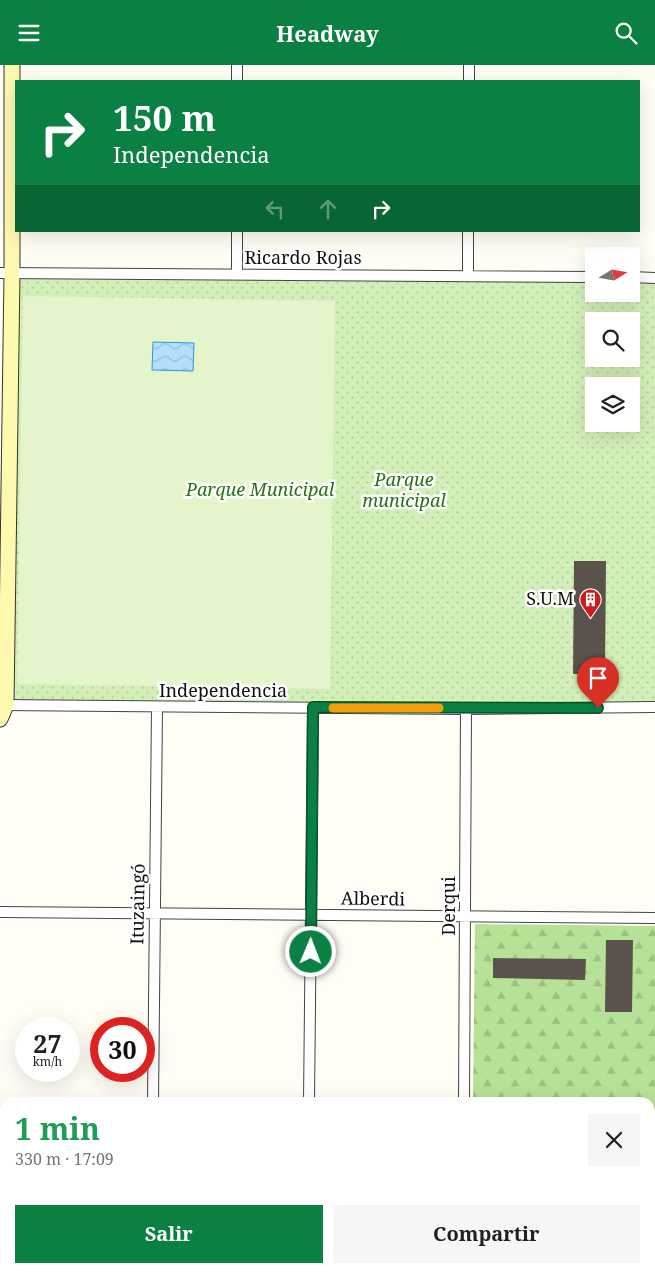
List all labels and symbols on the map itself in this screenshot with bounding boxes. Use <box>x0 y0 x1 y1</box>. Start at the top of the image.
street label: Ricardo Rojas <box>245 245 362 269</box>
north arrow <box>585 247 640 303</box>
park label: Parque municipal <box>362 467 446 512</box>
park label: Parque Municipal <box>185 477 335 501</box>
place label: S.U.M <box>526 586 574 610</box>
building icon: S.U.M <box>578 587 602 618</box>
pin <box>577 657 619 708</box>
street label: Independencia <box>159 678 287 702</box>
street label: Ituzaingó <box>124 863 150 945</box>
street label: Derqui <box>436 876 460 936</box>
street label: Alberdi <box>341 885 406 911</box>
position arrow <box>284 925 336 977</box>
speed limit sign: 30 <box>90 1017 155 1082</box>

